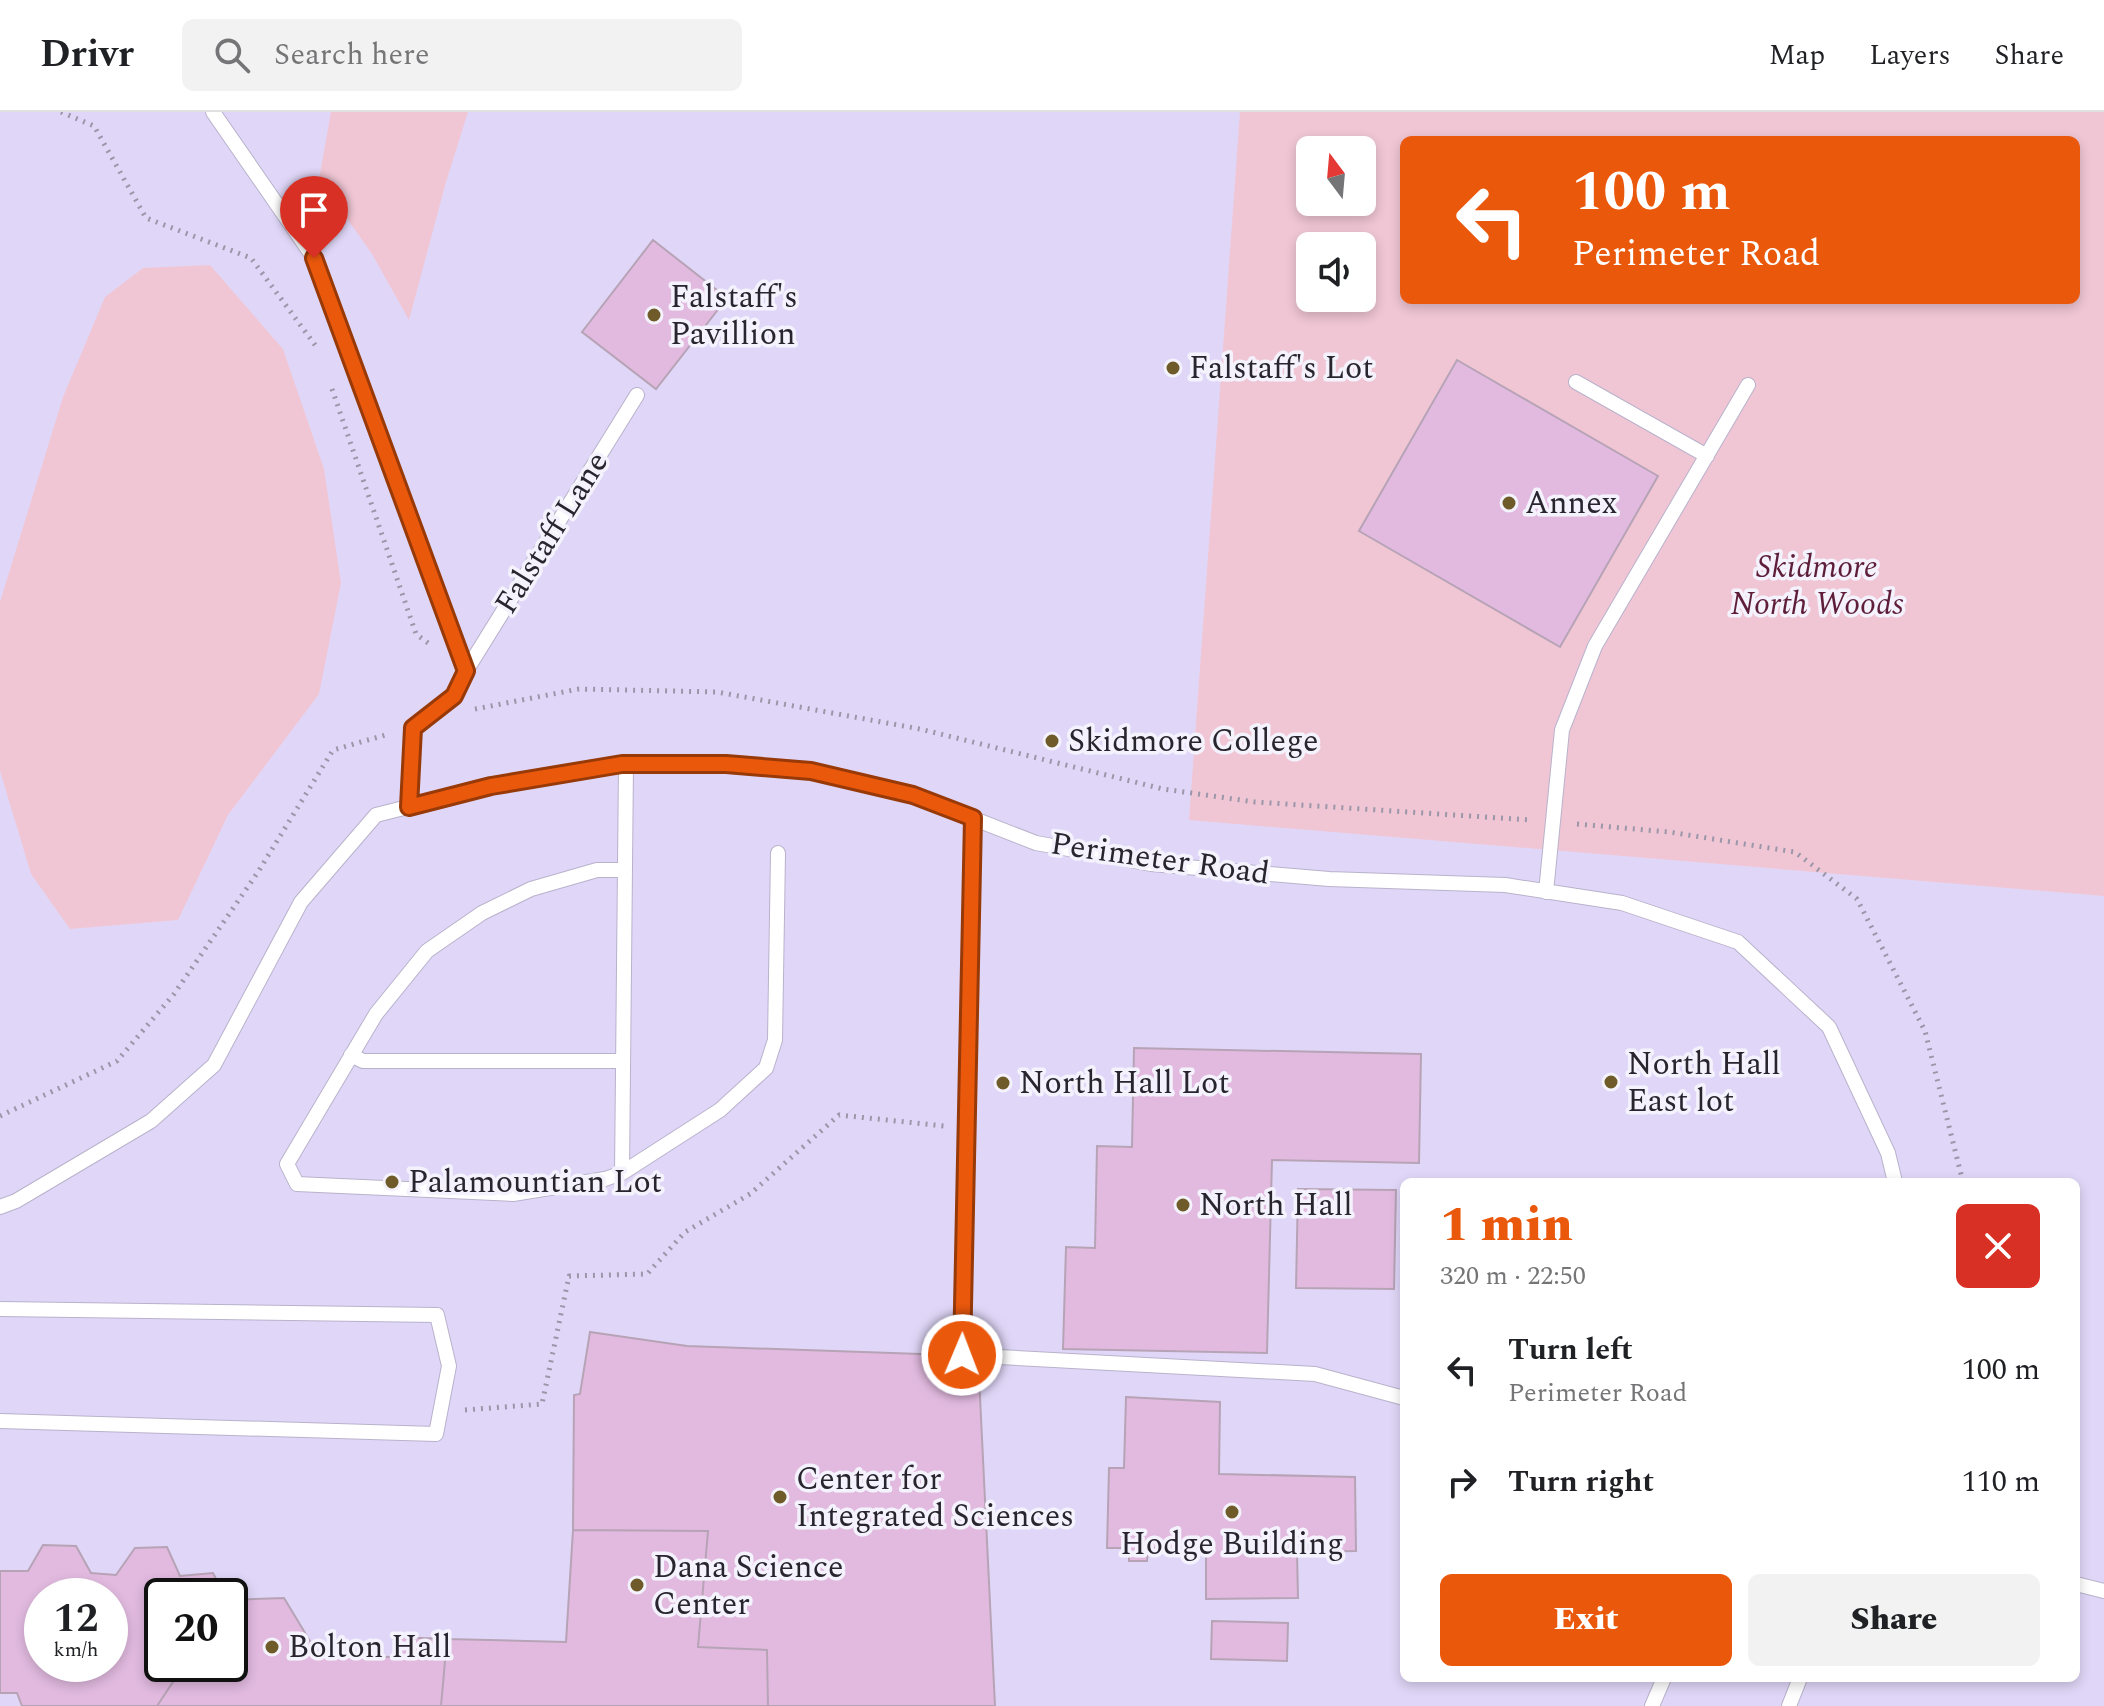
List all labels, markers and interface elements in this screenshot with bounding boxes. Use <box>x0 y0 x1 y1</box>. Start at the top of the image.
search box <box>182 19 742 91</box>
text: Drivr <box>40 26 134 84</box>
text: Search here <box>274 32 430 78</box>
icon: search <box>210 33 254 77</box>
text: Map <box>1769 34 1825 77</box>
text: Layers <box>1869 34 1951 77</box>
text: Share <box>1995 34 2064 77</box>
north arrow <box>1296 136 1376 216</box>
map controls <box>1296 136 1376 312</box>
text: 100 m <box>1572 150 1731 235</box>
icon: left <box>1440 168 1544 272</box>
pin <box>280 176 348 258</box>
icon: arrive <box>292 188 336 232</box>
text: Perimeter Road <box>1572 227 1820 282</box>
button: sound <box>1296 232 1376 312</box>
place label: Falstaff's Pavillion <box>670 273 798 359</box>
marker: Falstaff's Pavillion <box>645 306 663 324</box>
place label: Falstaff's Lot <box>1189 344 1374 393</box>
marker: Falstaff's Lot <box>1164 359 1182 377</box>
street label: Falstaff Lane <box>482 442 622 624</box>
place label: Annex <box>1525 479 1617 528</box>
marker: Annex <box>1500 494 1518 512</box>
park label: Skidmore North Woods <box>1730 543 1904 629</box>
place label: Skidmore College <box>1068 717 1319 766</box>
marker: Skidmore College <box>1043 732 1061 750</box>
street label: Perimeter Road <box>1047 819 1273 899</box>
place label: North Hall East lot <box>1627 1040 1781 1126</box>
place label: North Hall Lot <box>1019 1059 1230 1108</box>
marker: North Hall East lot <box>1602 1073 1620 1091</box>
marker: North Hall Lot <box>994 1074 1012 1092</box>
place label: Palamountian Lot <box>408 1158 662 1207</box>
marker: Palamountian Lot <box>383 1173 401 1191</box>
place label: North Hall <box>1199 1181 1353 1230</box>
text: 1 min <box>1440 1189 1573 1262</box>
marker: North Hall <box>1174 1196 1192 1214</box>
button: close <box>1956 1204 2040 1288</box>
text: 320 m · 22:50 <box>1440 1256 1586 1296</box>
position arrow <box>920 1313 1004 1397</box>
text: Turn left <box>1508 1327 1633 1373</box>
text: 100 m <box>1962 1347 2040 1393</box>
icon: left <box>1440 1348 1484 1392</box>
text: Perimeter Road <box>1508 1373 1687 1413</box>
place label: Center for Integrated Sciences <box>796 1455 1074 1541</box>
text: Turn right <box>1508 1459 1654 1505</box>
text: 110 m <box>1962 1459 2040 1505</box>
icon: right <box>1440 1460 1484 1504</box>
marker: Center for Integrated Sciences <box>771 1488 789 1506</box>
marker: Hodge Building <box>1223 1503 1241 1521</box>
place label: Hodge Building <box>1120 1520 1344 1569</box>
place label: Dana Science Center <box>653 1543 843 1629</box>
button: Exit <box>1440 1574 1732 1666</box>
button: Share <box>1748 1574 2040 1666</box>
marker: Dana Science Center <box>628 1576 646 1594</box>
speed limit sign: 20 <box>144 1578 248 1682</box>
text: 12 <box>54 1589 98 1650</box>
place label: Bolton Hall <box>288 1623 452 1672</box>
text: km/h <box>54 1635 99 1665</box>
marker: Bolton Hall <box>263 1638 281 1656</box>

